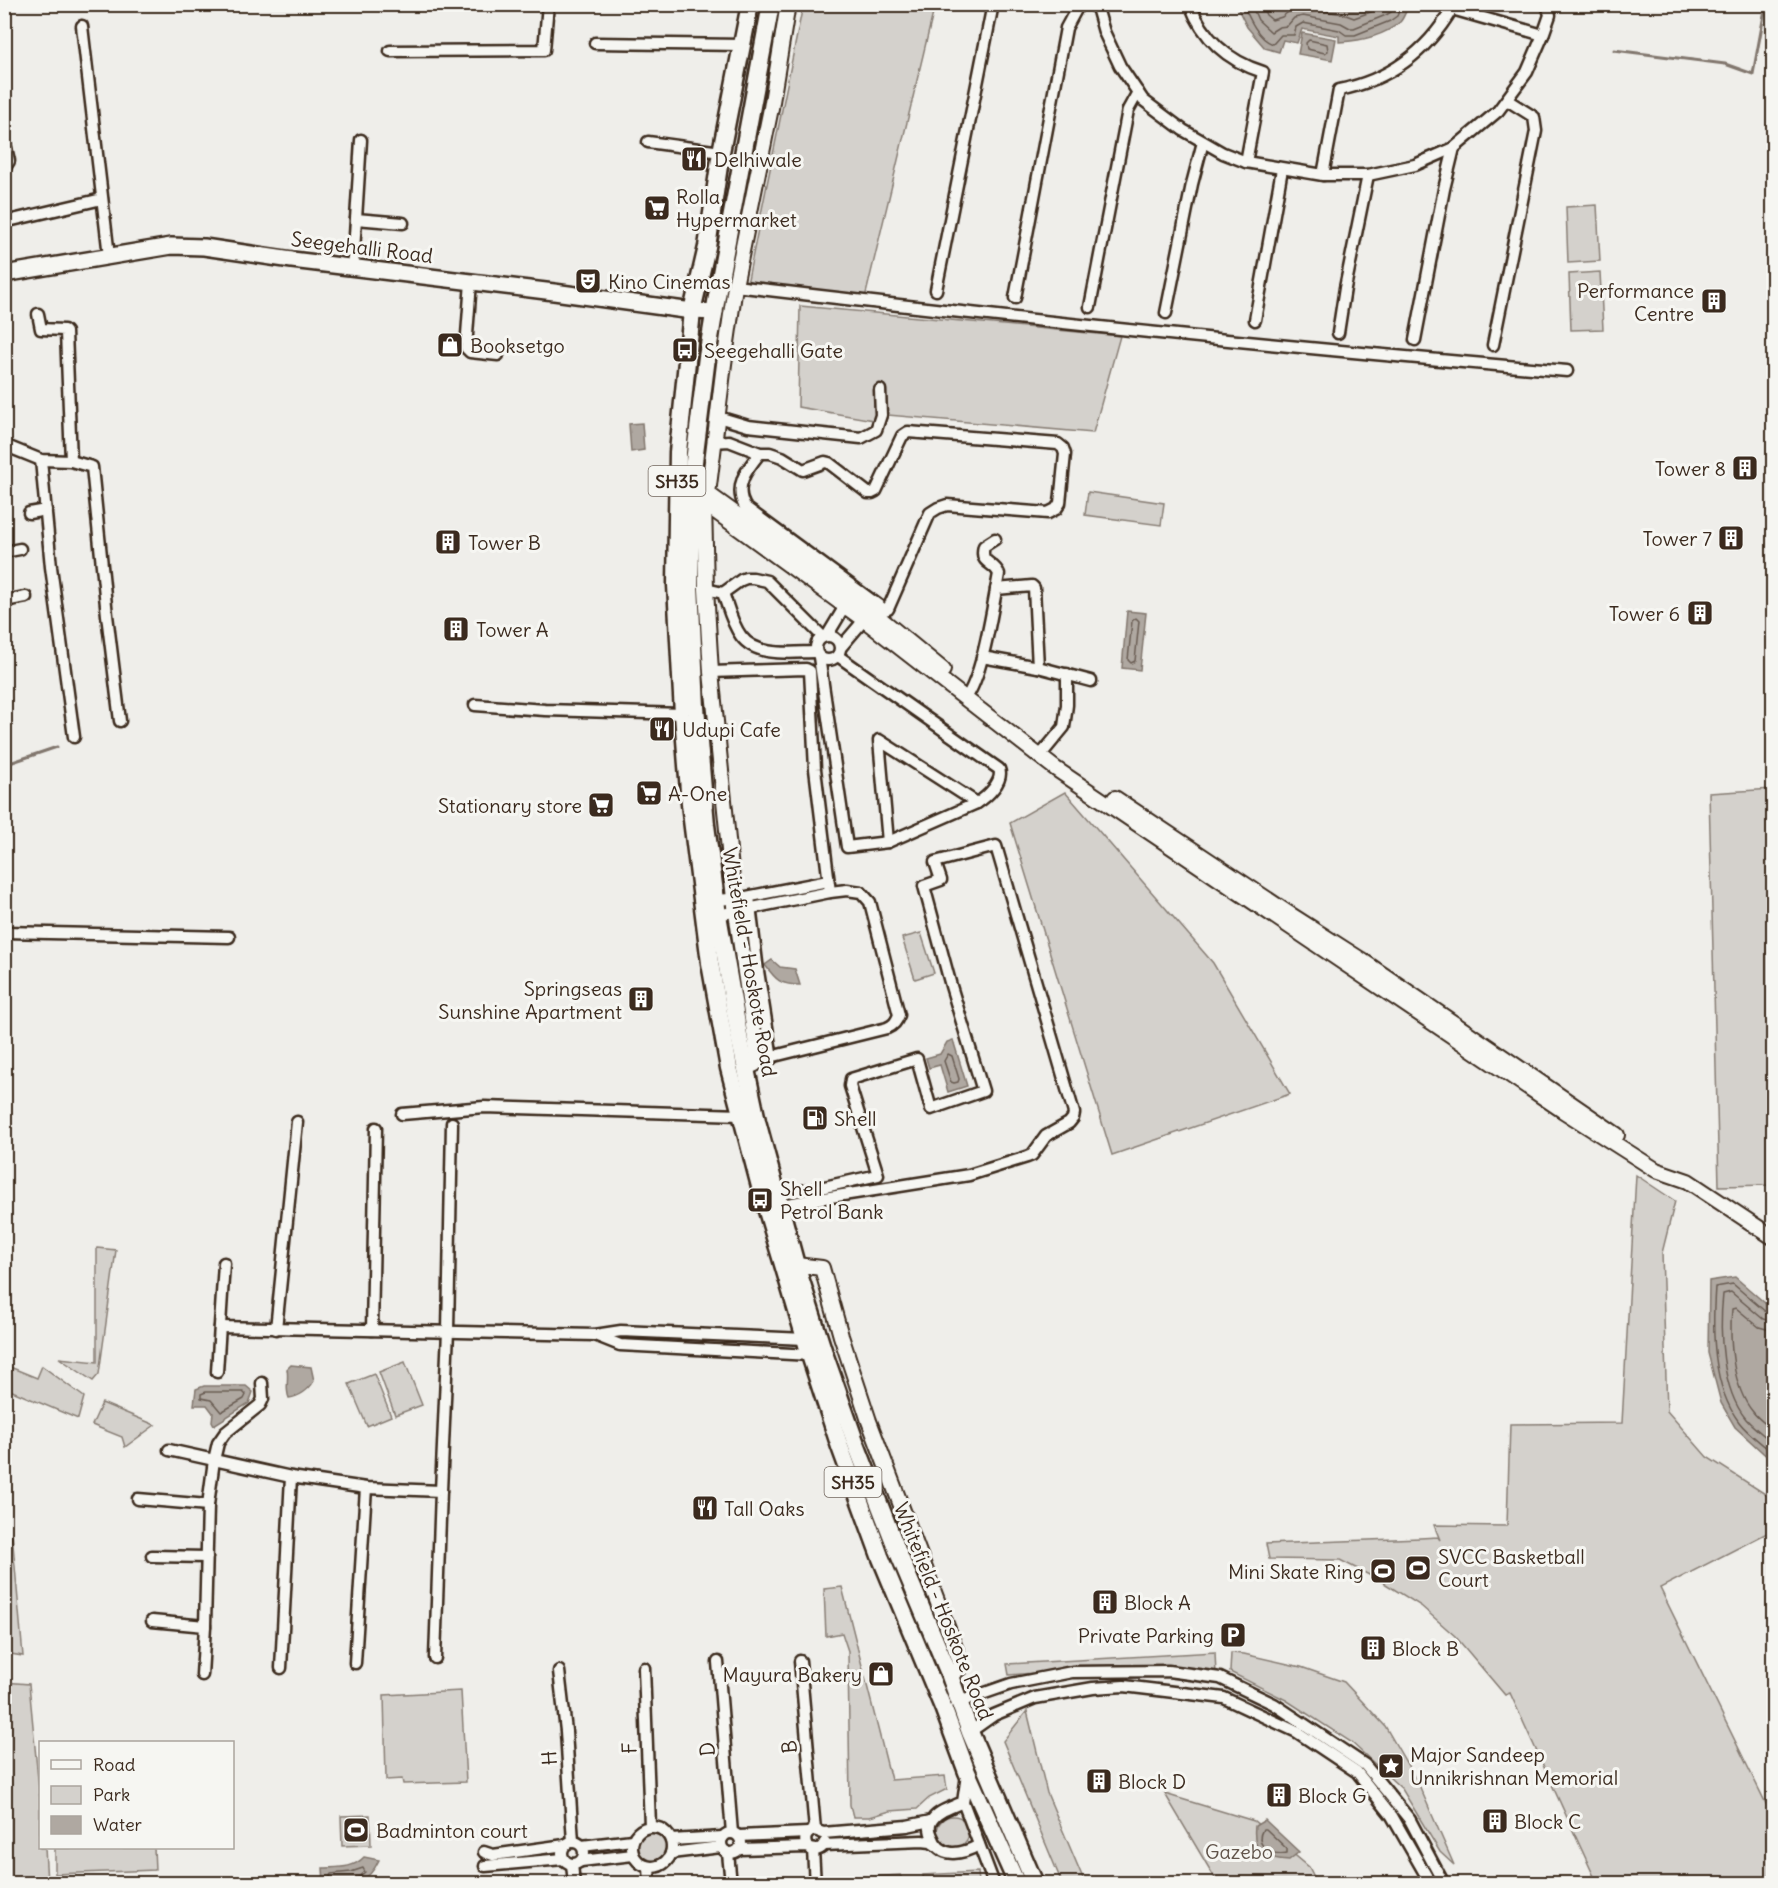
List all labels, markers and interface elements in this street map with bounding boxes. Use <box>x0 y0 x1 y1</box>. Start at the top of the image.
restaurant icon: Delhiwale <box>679 144 709 174</box>
place label: Delhiwale <box>714 147 802 172</box>
place label: Rolla Hypermarket <box>676 184 797 232</box>
supermarket icon: Rolla Hypermarket <box>642 193 672 223</box>
street label: Seegehalli Road <box>290 226 435 268</box>
theatre icon: Kino Cinemas <box>573 266 603 296</box>
place label: Kino Cinemas <box>608 269 730 294</box>
place label: Performance Centre <box>1577 278 1694 326</box>
building icon: Performance Centre <box>1699 286 1729 316</box>
shop icon: Booksetgo <box>435 330 465 360</box>
place label: Booksetgo <box>470 333 565 358</box>
bus stop icon: Seegehalli Gate <box>670 335 700 365</box>
place label: Seegehalli Gate <box>704 338 843 363</box>
building icon: Tower 8 <box>1730 453 1760 483</box>
place label: Tower 8 <box>1655 456 1726 481</box>
road number: SH35 <box>648 466 706 496</box>
building icon: Tower 7 <box>1716 523 1746 553</box>
place label: Tower 7 <box>1642 526 1712 551</box>
building icon: Tower B <box>433 527 463 557</box>
place label: Tower B <box>468 530 541 555</box>
building icon: Tower 6 <box>1685 598 1715 628</box>
place label: Tower 6 <box>1609 601 1680 626</box>
building icon: Tower A <box>441 614 471 644</box>
place label: Tower A <box>476 617 549 642</box>
restaurant icon: Udupi Cafe <box>647 714 677 744</box>
place label: Udupi Cafe <box>682 717 781 742</box>
supermarket icon: A-One <box>634 778 664 808</box>
place label: A-One <box>668 781 727 806</box>
supermarket icon: Stationary store <box>586 790 616 820</box>
place label: Stationary store <box>438 793 582 818</box>
street label: Whitefield - Hoskote Road <box>718 845 783 1079</box>
place label: Springseas Sunshine Apartment <box>438 976 622 1024</box>
building icon: Springseas Sunshine Apartment <box>626 984 656 1014</box>
fuel station icon: Shell <box>800 1103 830 1133</box>
place label: Shell <box>834 1106 876 1131</box>
place label: Shell Petrol Bank <box>780 1176 884 1224</box>
bus stop icon: Shell Petrol Bank <box>745 1185 775 1215</box>
road number: SH35 <box>824 1467 882 1497</box>
restaurant icon: Tall Oaks <box>690 1493 720 1523</box>
place label: Tall Oaks <box>724 1496 805 1521</box>
street label: Whitefield - Hoskote Road <box>889 1499 999 1724</box>
place label: SVCC Basketball Court <box>1438 1544 1585 1592</box>
sports icon: SVCC Basketball Court <box>1403 1553 1433 1583</box>
sports icon: Mini Skate Ring <box>1368 1556 1398 1586</box>
place label: Mini Skate Ring <box>1228 1559 1364 1584</box>
building icon: Block A <box>1090 1587 1120 1617</box>
place label: Block A <box>1124 1590 1191 1615</box>
parking icon: Private Parking <box>1218 1620 1248 1650</box>
place label: Private Parking <box>1078 1623 1214 1648</box>
building icon: Block B <box>1358 1633 1388 1663</box>
place label: Block B <box>1392 1636 1459 1661</box>
shop icon: Mayura Bakery <box>866 1659 896 1689</box>
place label: Mayura Bakery <box>723 1662 862 1687</box>
street label: B <box>776 1739 802 1755</box>
legend <box>39 1741 234 1849</box>
street label: D <box>694 1741 720 1757</box>
street label: F <box>616 1742 642 1754</box>
place label: Major Sandeep Unnikrishnan Memorial <box>1410 1742 1618 1790</box>
street label: H <box>536 1750 562 1766</box>
place icon: Major Sandeep Unnikrishnan Memorial <box>1376 1751 1406 1781</box>
text: Road <box>93 1753 136 1776</box>
building icon: Block D <box>1084 1766 1114 1796</box>
place label: Block D <box>1118 1769 1186 1794</box>
building icon: Block G <box>1264 1780 1294 1810</box>
text: Park <box>93 1783 130 1806</box>
place label: Block G <box>1298 1783 1366 1808</box>
building icon: Block C <box>1480 1806 1510 1836</box>
place label: Block C <box>1514 1809 1581 1834</box>
text: Water <box>93 1813 143 1836</box>
sports icon: Badminton court <box>341 1815 371 1845</box>
place label: Badminton court <box>376 1818 528 1843</box>
park label: Gazebo <box>1205 1839 1273 1864</box>

